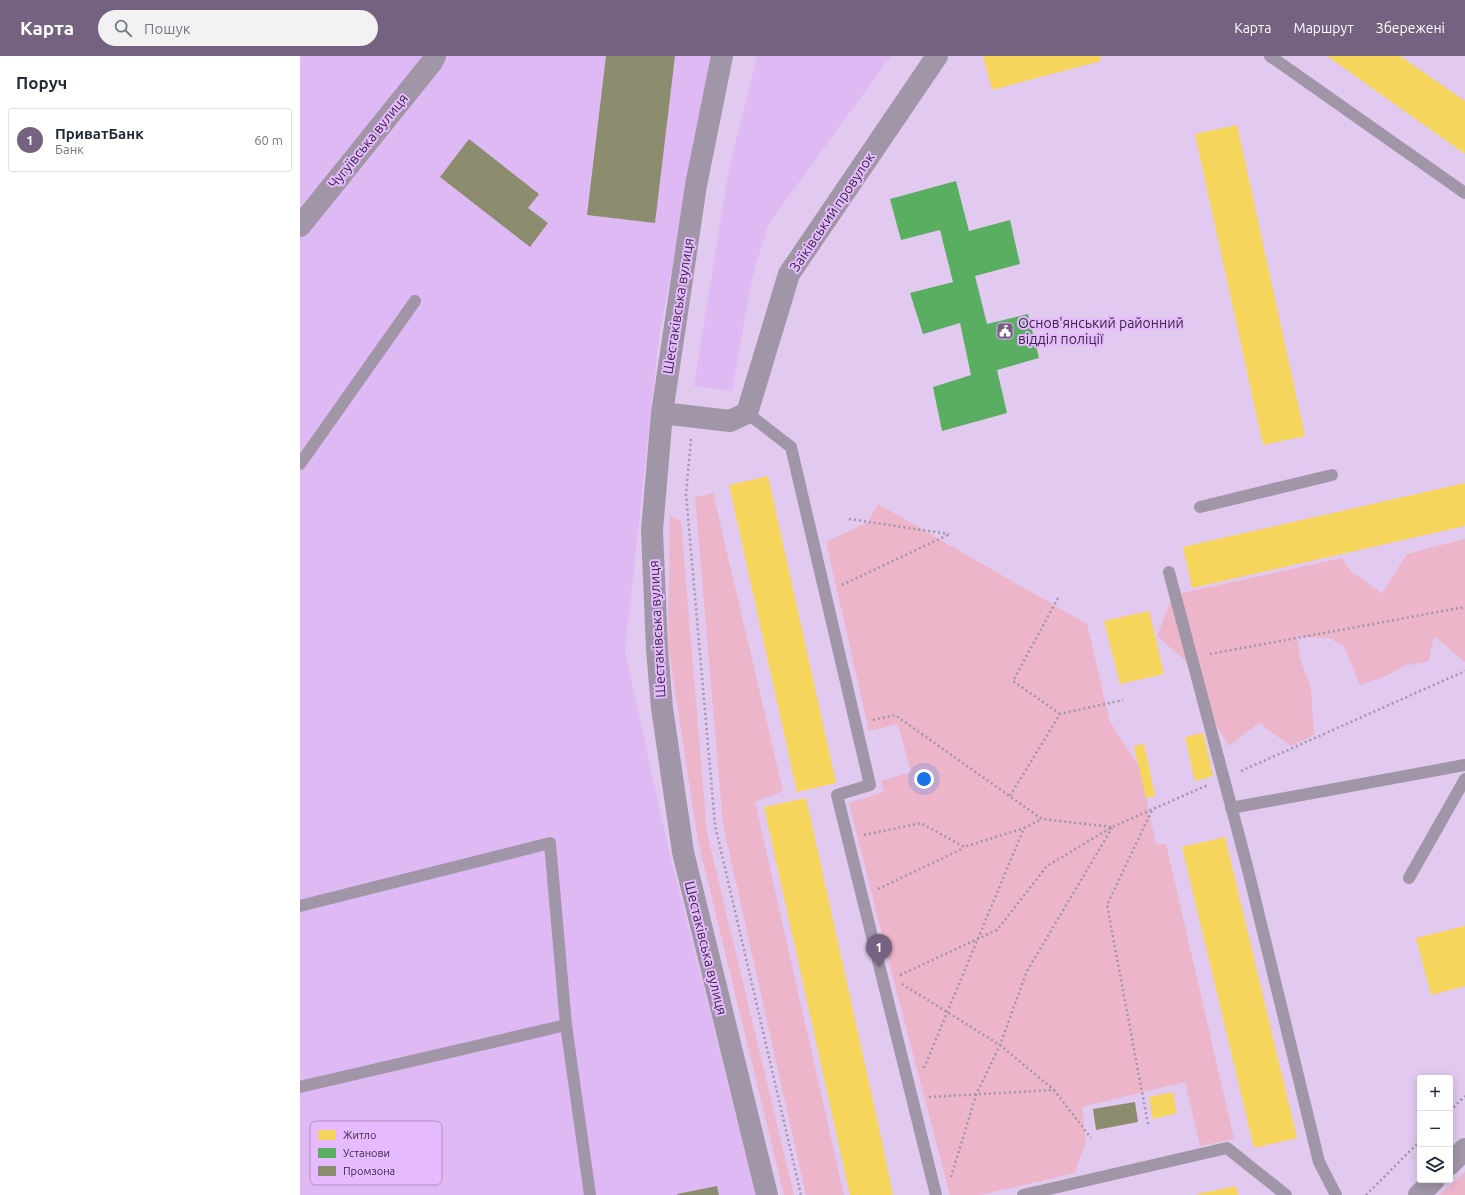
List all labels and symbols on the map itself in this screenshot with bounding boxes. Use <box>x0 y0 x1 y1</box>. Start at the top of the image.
street label: Чугуївська вулиця <box>325 91 411 191</box>
street label: Заїківський провулок <box>786 150 878 274</box>
street label: Шестаківська вулиця <box>659 237 697 375</box>
place label: Основ'янський районний відділ поліції <box>1018 315 1184 347</box>
public building icon: Основ'янський районний відділ поліції <box>995 321 1015 341</box>
street label: Шестаківська вулиця <box>645 560 669 698</box>
your location <box>914 769 934 789</box>
street label: Шестаківська вулиця <box>682 879 730 1017</box>
pin: 1 <box>866 934 892 967</box>
legend <box>310 1121 442 1185</box>
text: Житло <box>343 1129 376 1141</box>
text: Установи <box>343 1147 390 1159</box>
text: Промзона <box>343 1165 395 1177</box>

